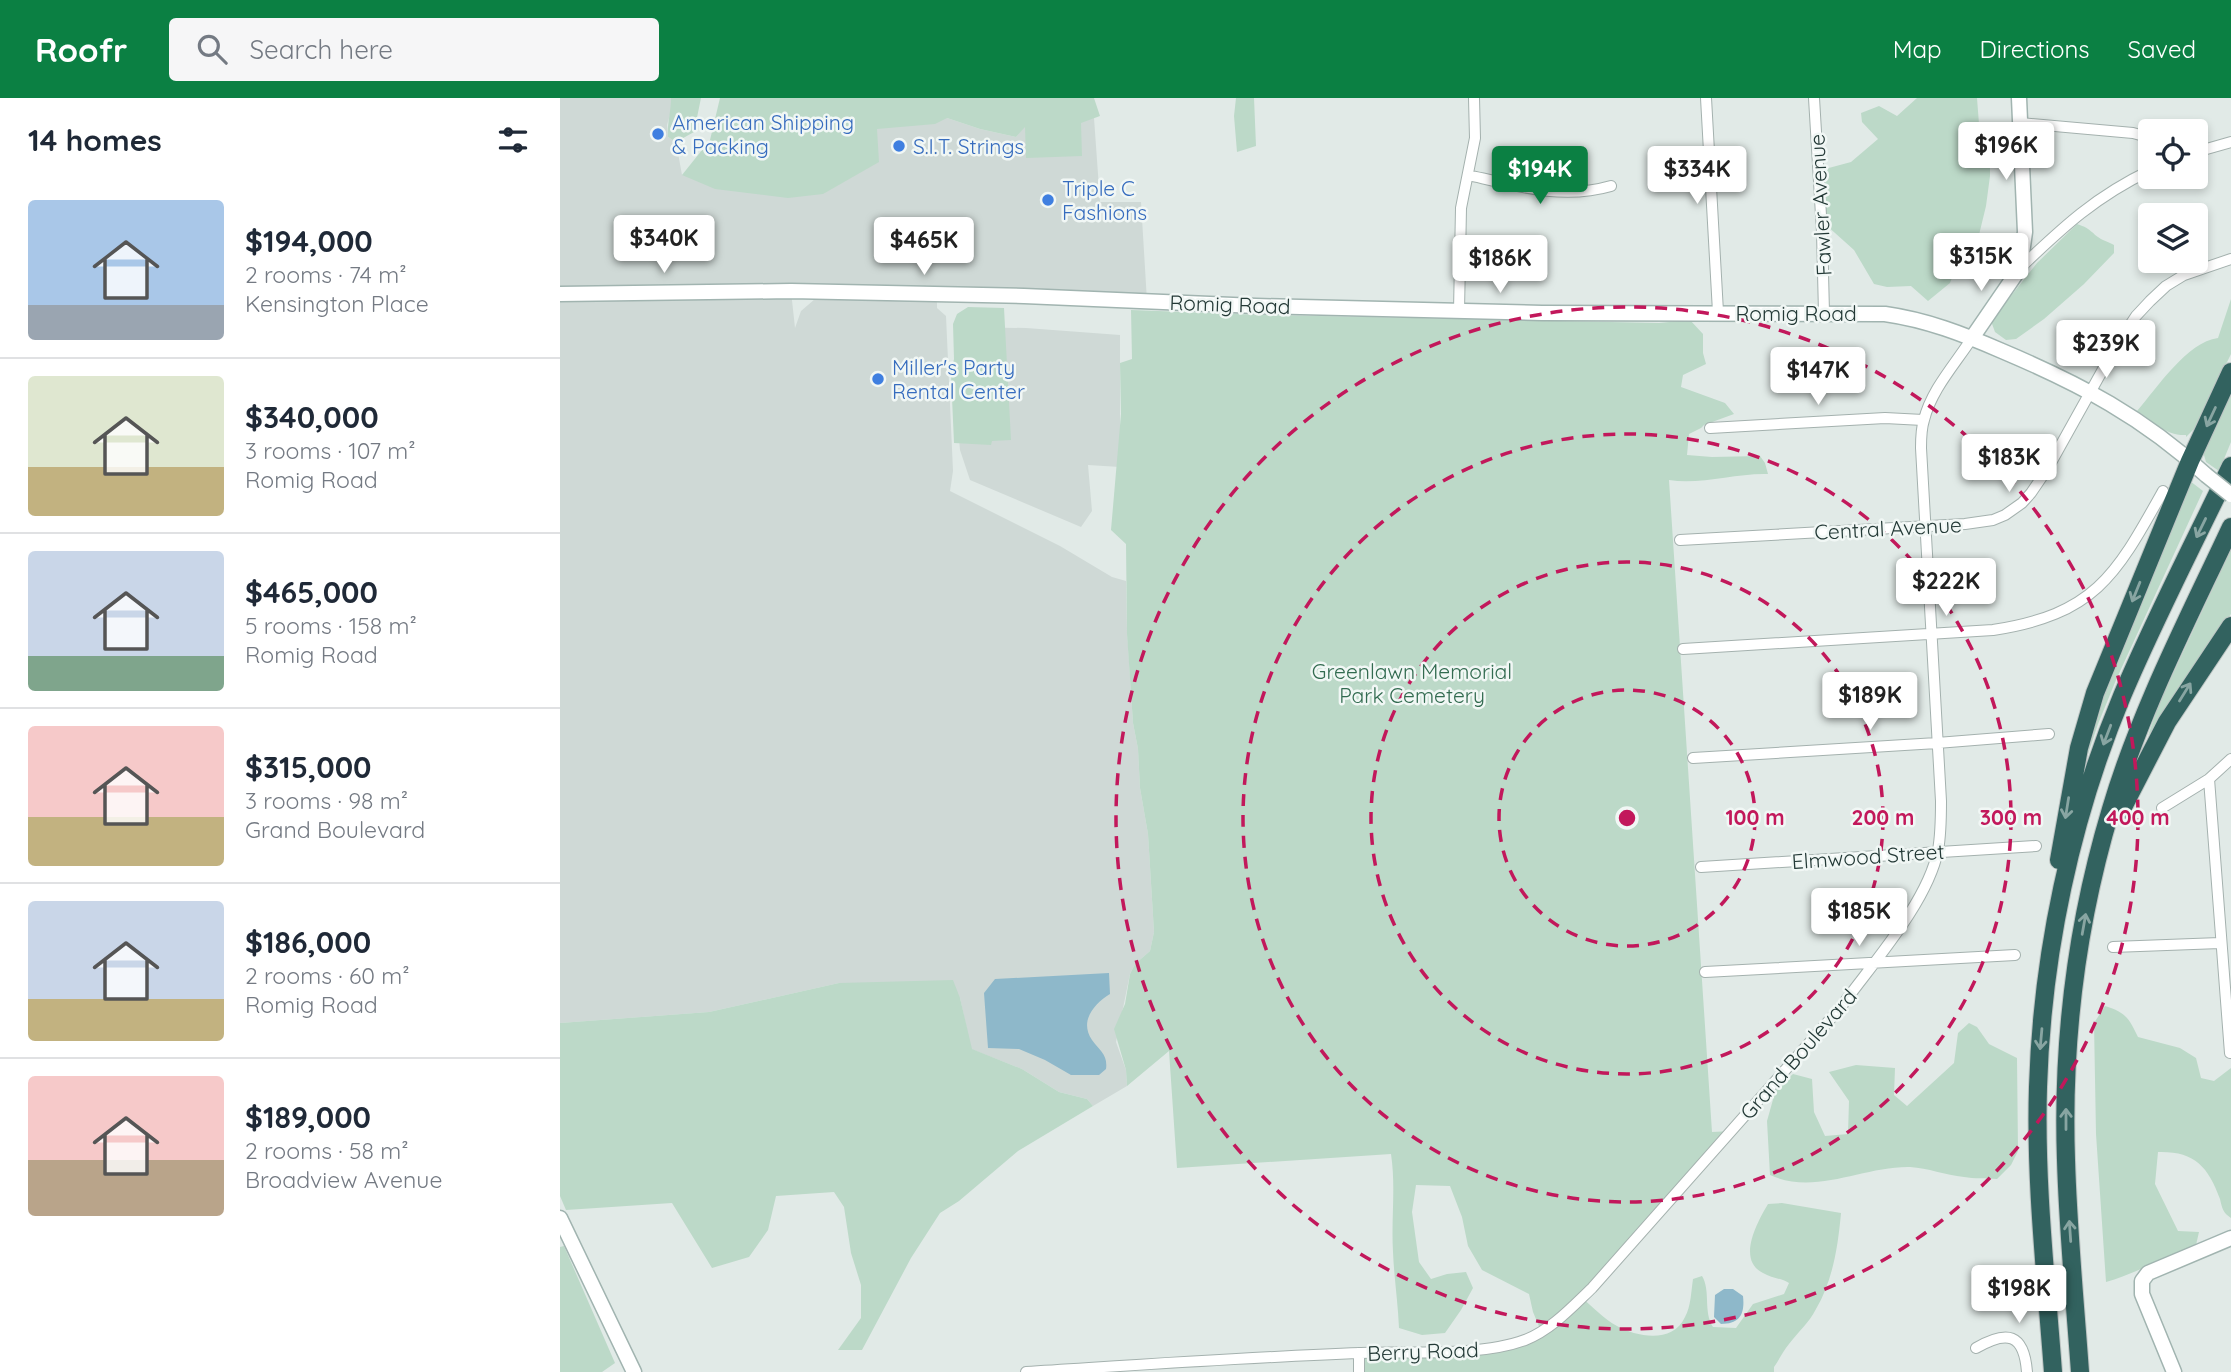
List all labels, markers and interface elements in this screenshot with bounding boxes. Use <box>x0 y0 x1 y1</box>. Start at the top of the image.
search box <box>169 18 659 81</box>
text: Roofr <box>35 29 127 70</box>
icon: search <box>193 30 231 68</box>
text: Search here <box>249 33 393 66</box>
text: Map <box>1893 34 1942 64</box>
text: Directions <box>1980 34 2090 64</box>
text: Saved <box>2128 34 2196 64</box>
place label: American Shipping & Packing <box>672 109 854 159</box>
map controls <box>2138 119 2208 273</box>
button: locate <box>2138 119 2208 189</box>
text: 14 homes <box>28 121 162 159</box>
icon: filters <box>494 121 532 159</box>
pin: $196K <box>1957 122 2055 182</box>
marker: American Shipping & Packing <box>650 126 666 142</box>
text: $196K <box>1974 130 2038 159</box>
place label: S.I.T. Strings <box>913 133 1024 159</box>
street label: Fawler Avenue <box>1803 133 1837 277</box>
marker: S.I.T. Strings <box>891 138 907 154</box>
pin: $194K <box>1491 146 1589 206</box>
pin: $334K <box>1648 146 1746 206</box>
text: $194K <box>1508 154 1572 183</box>
text: $334K <box>1663 154 1731 183</box>
place label: Triple C Fashions <box>1062 175 1147 225</box>
marker: Triple C Fashions <box>1040 192 1056 208</box>
button: layers <box>2138 203 2208 273</box>
pin: $340K <box>615 216 713 275</box>
pin: $465K <box>875 218 973 277</box>
text: $194,000 <box>245 222 373 260</box>
text: $340K <box>630 223 698 252</box>
text: $465K <box>890 225 958 254</box>
icon: home <box>84 228 168 312</box>
pin: $315K <box>1932 234 2030 293</box>
pin: $186K <box>1451 236 1549 295</box>
text: $315K <box>1949 241 2013 270</box>
text: $186K <box>1468 243 1532 272</box>
text: 2 rooms · 74 m² <box>245 260 407 289</box>
text: Kensington Place <box>245 289 429 318</box>
street label: Romig Road <box>1169 289 1291 319</box>
street label: Romig Road <box>1735 300 1857 326</box>
pin: $239K <box>2057 320 2155 380</box>
text: $239K <box>2072 328 2140 357</box>
pin: $147K <box>1769 348 1867 407</box>
place label: Miller's Party Rental Center <box>892 354 1025 404</box>
text: $147K <box>1786 355 1850 384</box>
marker: Miller's Party Rental Center <box>870 371 886 387</box>
text: $340,000 <box>245 398 379 436</box>
icon: home <box>84 404 168 488</box>
one-way arrow <box>2204 406 2217 427</box>
pin: $183K <box>1960 434 2058 494</box>
text: 3 rooms · 107 m² <box>245 436 416 465</box>
text: $183K <box>1978 442 2040 471</box>
text: Romig Road <box>245 465 378 494</box>
street label: Central Avenue <box>1814 511 1962 545</box>
one-way arrow <box>2194 517 2208 538</box>
pin: $222K <box>1897 559 1995 618</box>
text: $222K <box>1912 566 1980 595</box>
text: $465,000 <box>245 573 378 611</box>
icon: home <box>84 579 168 663</box>
one-way arrow <box>2129 581 2142 602</box>
text: 5 rooms · 158 m² <box>245 611 417 640</box>
text: Romig Road <box>245 640 378 669</box>
park label: Greenlawn Memorial Park Cemetery <box>1312 658 1512 708</box>
pin: $189K <box>1821 672 1919 732</box>
text: $189K <box>1838 680 1902 709</box>
one-way arrow <box>2178 683 2192 703</box>
one-way arrow <box>2100 724 2113 745</box>
text: $315,000 <box>245 748 371 786</box>
icon: home <box>84 754 168 838</box>
text: 3 rooms · 98 m² <box>245 786 408 815</box>
one-way arrow <box>2060 796 2073 819</box>
text: 100 m <box>1725 804 1785 830</box>
text: 200 m <box>1852 804 1914 830</box>
text: 300 m <box>1980 804 2042 830</box>
text: 400 m <box>2106 804 2170 830</box>
centre of rings <box>1615 806 1639 830</box>
text: Grand Boulevard <box>245 815 425 844</box>
street label: Elmwood Street <box>1791 838 1945 874</box>
pin: $185K <box>1810 888 1908 948</box>
text: $185K <box>1827 896 1891 925</box>
one-way arrow <box>2078 913 2091 936</box>
text: $186,000 <box>245 923 371 961</box>
icon: home <box>84 929 168 1013</box>
text: 2 rooms · 60 m² <box>245 961 410 990</box>
street label: Grand Boulevard <box>1734 983 1862 1125</box>
text: Romig Road <box>245 990 378 1019</box>
one-way arrow <box>2034 1028 2047 1050</box>
text: $189,000 <box>245 1098 371 1136</box>
icon: home <box>84 1104 168 1188</box>
one-way arrow <box>2059 1108 2073 1131</box>
text: 2 rooms · 58 m² <box>245 1136 408 1165</box>
text: Broadview Avenue <box>245 1165 442 1194</box>
one-way arrow <box>2063 1220 2076 1242</box>
pin: $198K <box>1970 1266 2068 1325</box>
text: $198K <box>1987 1273 2051 1302</box>
street label: Berry Road <box>1367 1336 1479 1366</box>

